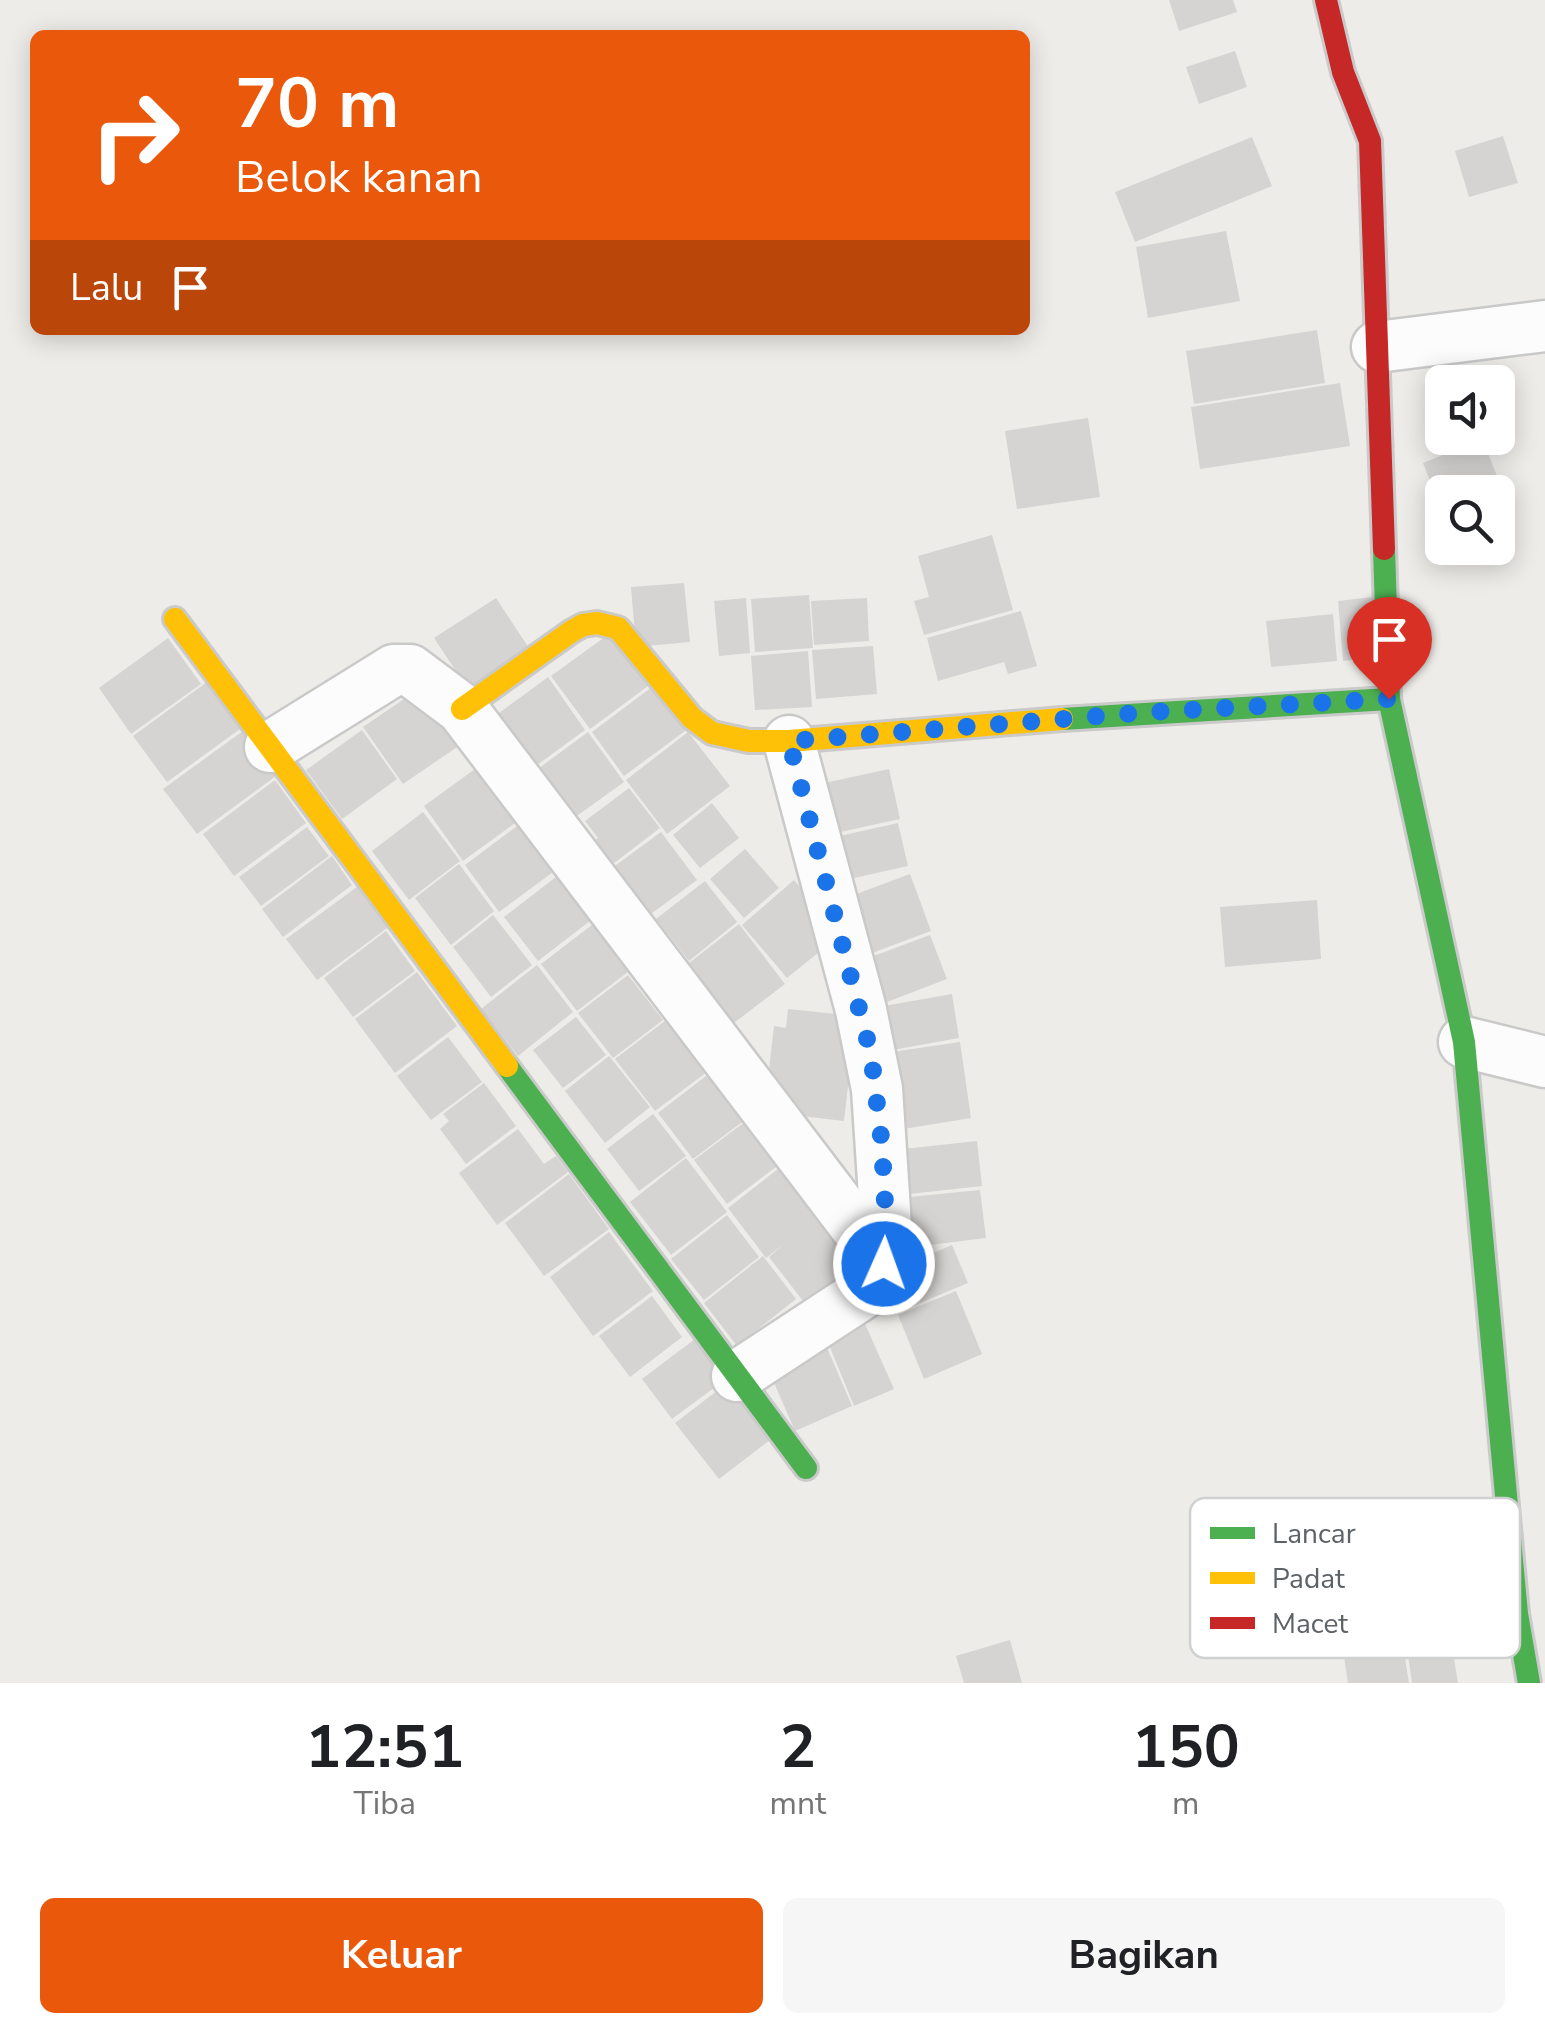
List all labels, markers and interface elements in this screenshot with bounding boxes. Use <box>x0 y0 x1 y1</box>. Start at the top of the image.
text: 70 m <box>235 56 399 152</box>
icon: right <box>70 70 200 200</box>
text: Belok kanan <box>235 147 483 208</box>
icon: arrive <box>163 260 218 315</box>
text: Lalu <box>70 262 143 313</box>
map controls <box>1425 365 1515 565</box>
button: sound <box>1425 365 1515 455</box>
button: search <box>1425 475 1515 565</box>
pin <box>1347 597 1432 700</box>
icon: arrive <box>1362 612 1417 667</box>
position arrow <box>832 1212 936 1316</box>
legend <box>1190 1498 1520 1658</box>
text: Lancar <box>1272 1515 1356 1553</box>
text: Padat <box>1272 1560 1345 1598</box>
text: Macet <box>1272 1605 1348 1643</box>
text: 12:51 <box>305 1706 464 1788</box>
text: 2 <box>780 1706 816 1788</box>
text: 150 <box>1132 1706 1240 1788</box>
text: Tiba <box>354 1782 416 1825</box>
text: mnt <box>770 1782 826 1825</box>
text: m <box>1172 1782 1199 1825</box>
button: Keluar <box>40 1898 763 2013</box>
button: Bagikan <box>783 1898 1505 2013</box>

